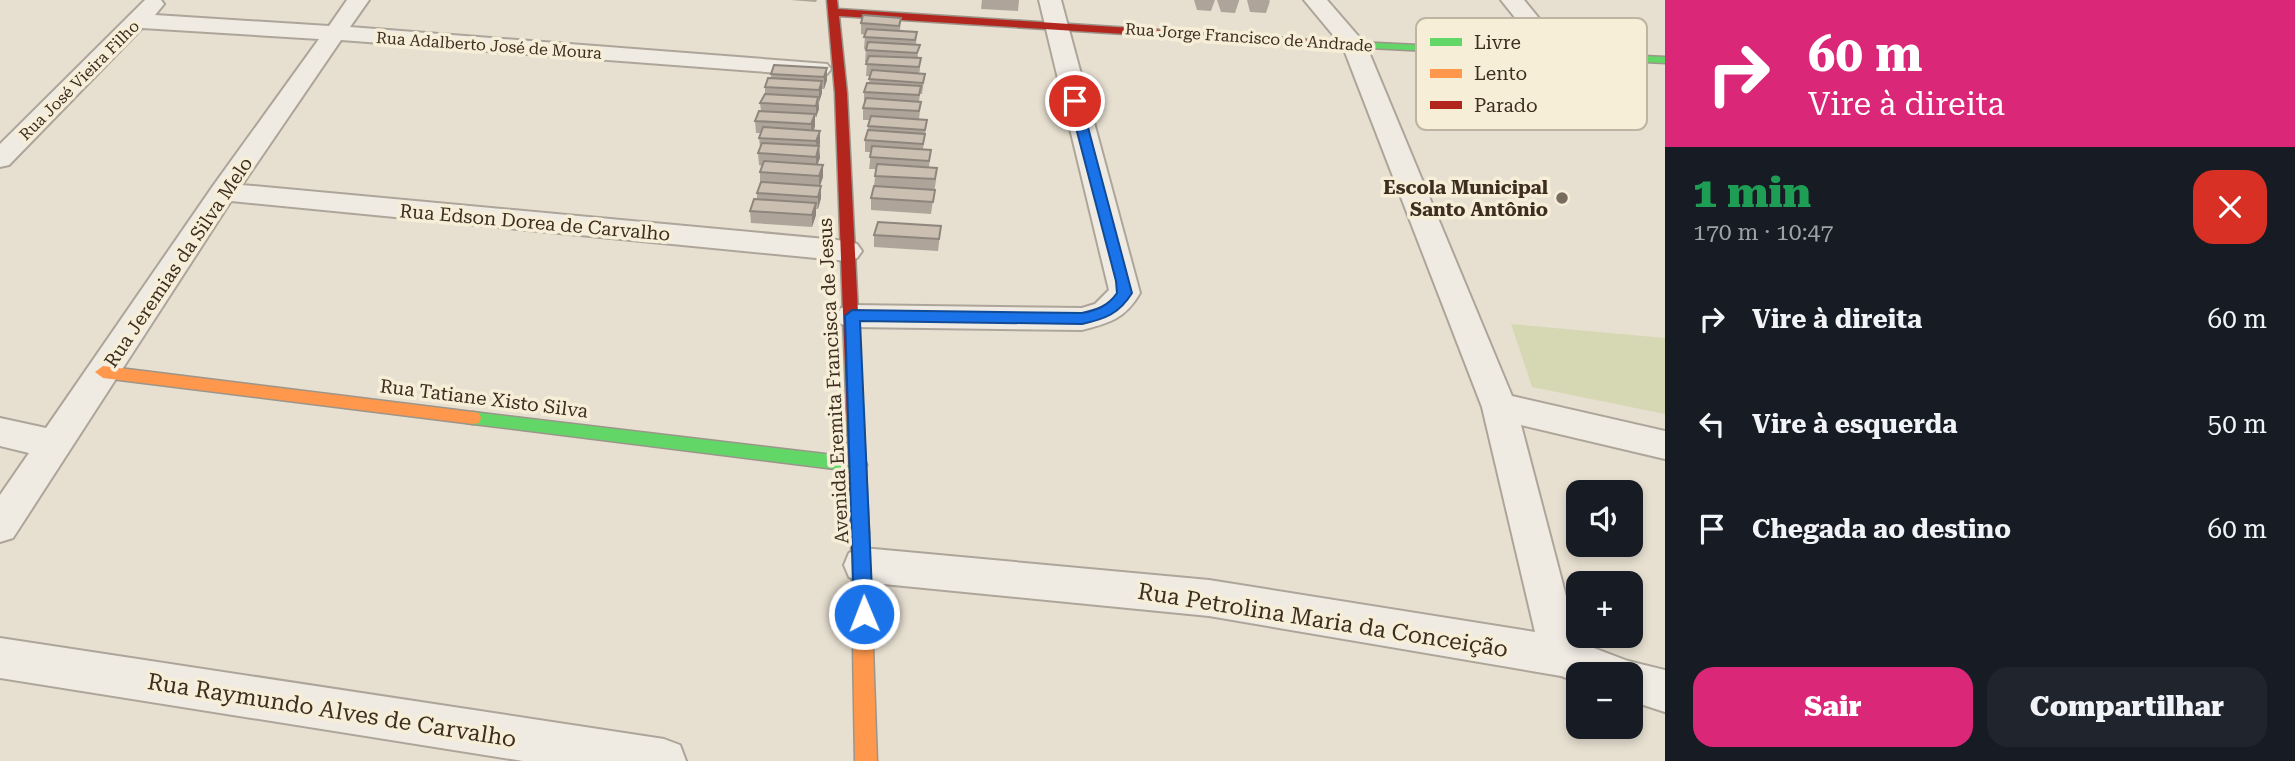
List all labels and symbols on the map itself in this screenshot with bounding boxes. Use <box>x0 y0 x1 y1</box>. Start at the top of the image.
street label: Rua José Vieira Filho <box>15 16 143 144</box>
legend <box>1416 18 1647 130</box>
street label: Rua Jorge Francisco de Andrade <box>1125 19 1374 56</box>
street label: Rua Adalberto José de Moura <box>375 28 603 63</box>
text: Livre <box>1474 31 1521 54</box>
text: Lento <box>1474 62 1527 85</box>
pin <box>1045 71 1105 131</box>
text: Parado <box>1474 94 1538 117</box>
street label: Rua Jeremias da Silva Melo <box>99 153 257 372</box>
place label: Escola Municipal Santo Antônio <box>1383 176 1548 221</box>
marker: Escola Municipal Santo Antônio <box>1554 190 1570 206</box>
street label: Rua Edson Dorea de Carvalho <box>399 199 671 246</box>
street label: Avenida Eremita Francisca de Jesus <box>813 218 854 544</box>
street label: Rua Tatiane Xisto Silva <box>379 374 590 423</box>
position arrow <box>827 577 901 651</box>
street label: Rua Petrolina Maria da Conceição <box>1136 578 1510 663</box>
street label: Rua Raymundo Alves de Carvalho <box>145 668 518 753</box>

